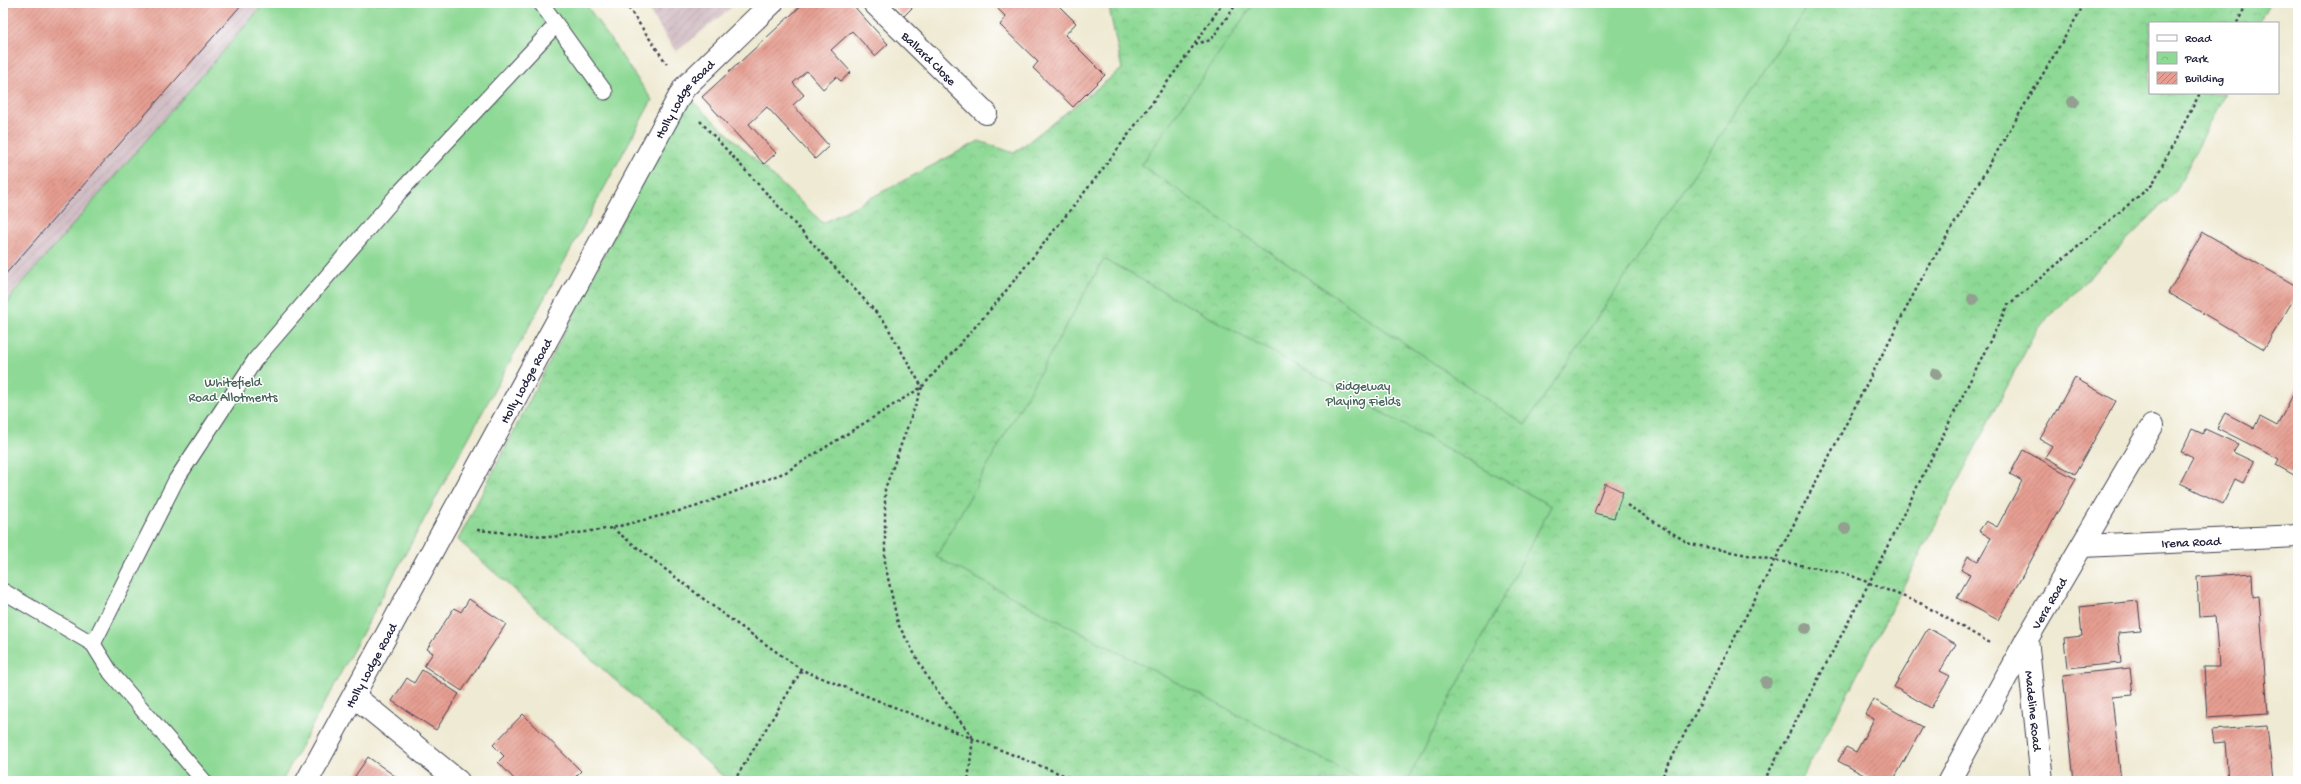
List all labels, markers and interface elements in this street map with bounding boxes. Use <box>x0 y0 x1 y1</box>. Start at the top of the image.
legend <box>2149 22 2279 94</box>
street label: Ballard Close <box>897 29 958 90</box>
text: Road <box>2185 33 2212 47</box>
text: Park <box>2184 53 2210 67</box>
street label: Holly Lodge Road <box>653 57 719 142</box>
text: Building <box>2184 73 2224 87</box>
street label: Holly Lodge Road <box>498 335 557 427</box>
park label: Whitefield Road Allotments <box>188 376 279 406</box>
park label: Ridgeway Playing Fields <box>1325 380 1401 410</box>
street label: Irena Road <box>2161 535 2222 552</box>
street label: Vera Road <box>2029 574 2072 633</box>
street label: Holly Lodge Road <box>343 620 402 711</box>
street label: Madeline Road <box>2020 670 2044 753</box>

